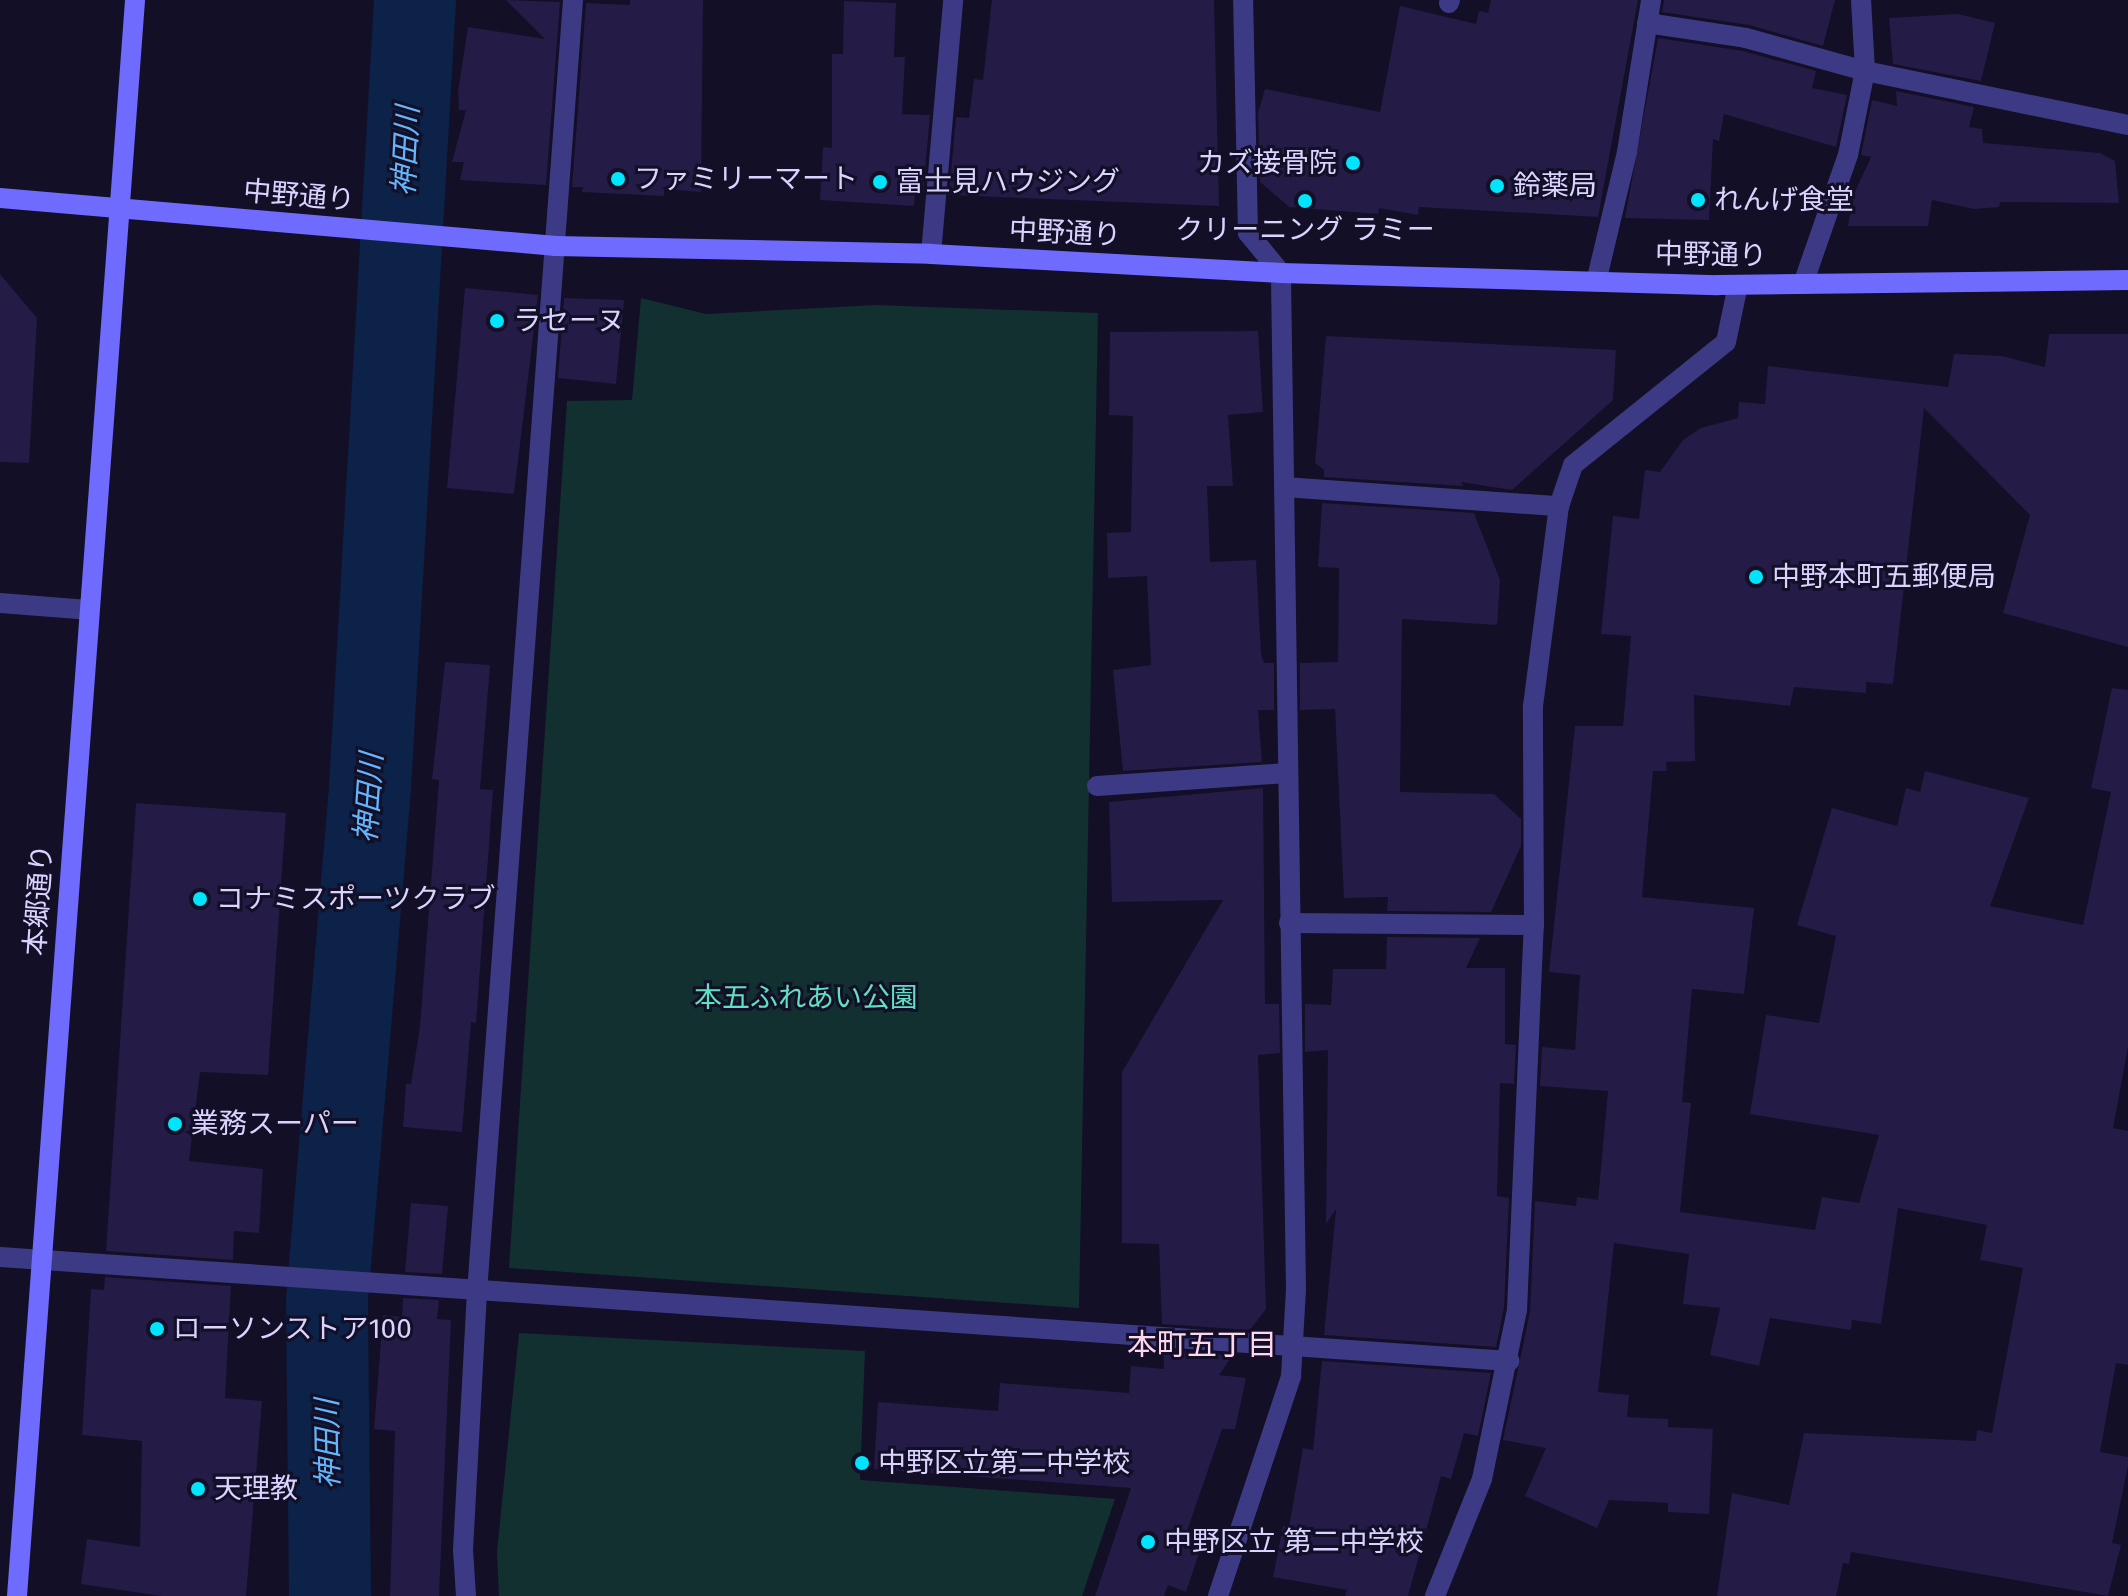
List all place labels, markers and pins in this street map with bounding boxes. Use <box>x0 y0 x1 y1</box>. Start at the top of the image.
place label: カズ接骨院 <box>1197 146 1337 180</box>
marker: カズ接骨院 <box>1344 154 1362 172</box>
place label: ファミリーマート <box>634 162 858 196</box>
place label: 富士見ハウジング <box>896 165 1120 199</box>
place label: 鈴薬局 <box>1513 169 1597 203</box>
marker: ファミリーマート <box>609 170 627 188</box>
marker: 富士見ハウジング <box>871 173 889 191</box>
marker: 鈴薬局 <box>1488 177 1506 195</box>
place label: れんげ食堂 <box>1714 183 1854 217</box>
marker: れんげ食堂 <box>1689 191 1707 209</box>
marker: クリーニング ラミー <box>1296 192 1314 210</box>
place label: クリーニング ラミー <box>1175 213 1435 247</box>
place label: ラセーヌ <box>513 304 625 338</box>
marker: ラセーヌ <box>488 312 506 330</box>
place label: 中野本町五郵便局 <box>1772 560 1996 594</box>
marker: 中野本町五郵便局 <box>1747 568 1765 586</box>
place label: コナミスポーツクラブ <box>216 882 496 916</box>
marker: コナミスポーツクラブ <box>191 890 209 908</box>
place label: 業務スーパー <box>191 1107 359 1141</box>
marker: 業務スーパー <box>166 1115 184 1133</box>
place label: ローソンストア100 <box>173 1312 412 1346</box>
marker: ローソンストア100 <box>148 1320 166 1338</box>
place label: 中野区立第二中学校 <box>878 1446 1130 1480</box>
marker: 中野区立第二中学校 <box>853 1454 871 1472</box>
place label: 天理教 <box>214 1472 298 1506</box>
marker: 天理教 <box>189 1480 207 1498</box>
place label: 中野区立 第二中学校 <box>1164 1525 1423 1559</box>
marker: 中野区立 第二中学校 <box>1139 1533 1157 1551</box>

